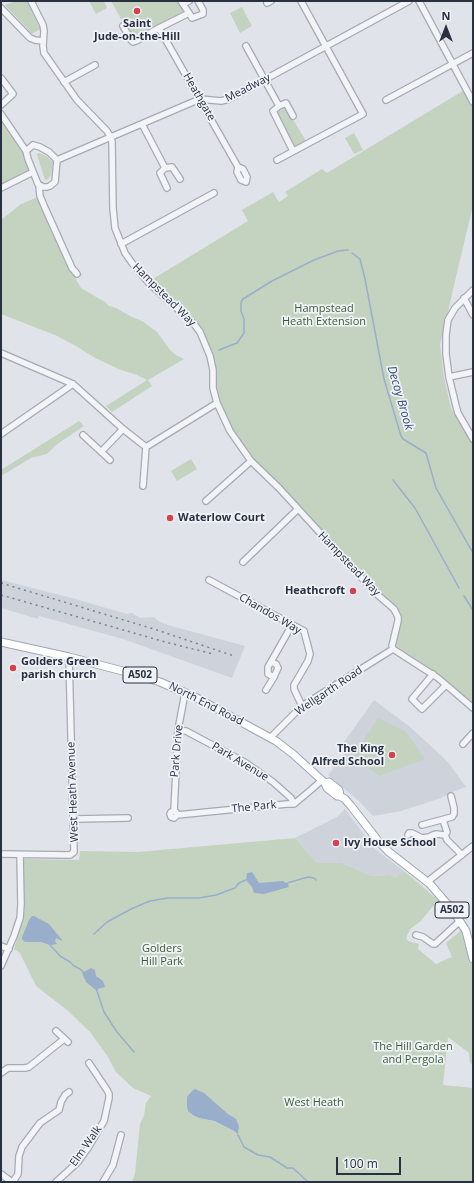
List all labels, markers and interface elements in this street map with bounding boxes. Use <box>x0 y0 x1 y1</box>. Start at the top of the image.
marker: Saint Jude-on-the-Hill <box>132 6 142 16</box>
north arrow <box>426 8 466 48</box>
text: N <box>442 8 450 23</box>
place label: Saint Jude-on-the-Hill <box>94 17 180 43</box>
street label: Heathgate <box>180 71 218 123</box>
street label: Meadway <box>223 71 273 105</box>
street label: Hampstead Way <box>130 261 198 329</box>
park label: Hampstead Heath Extension <box>282 302 366 328</box>
water label: Decoy Brook <box>384 364 416 432</box>
place label: Waterlow Court <box>178 511 265 525</box>
marker: Waterlow Court <box>165 513 175 523</box>
street label: Hampstead Way <box>315 529 383 599</box>
place label: Heathcroft <box>285 584 345 598</box>
marker: Heathcroft <box>348 586 358 596</box>
street label: Chandos Way <box>236 591 304 637</box>
place label: Golders Green parish church <box>21 655 99 681</box>
marker: Golders Green parish church <box>8 663 18 673</box>
street label: Wellgarth Road <box>293 664 365 718</box>
road number: A502 <box>123 667 157 683</box>
street label: North End Road <box>167 680 245 728</box>
street label: Park Drive <box>168 724 186 778</box>
street label: Park Avenue <box>209 740 271 784</box>
street label: West Heath Avenue <box>65 742 81 842</box>
place label: The King Alfred School <box>312 742 384 768</box>
marker: The King Alfred School <box>387 750 397 760</box>
street label: The Park <box>231 798 277 816</box>
place label: Ivy House School <box>344 836 436 850</box>
marker: Ivy House School <box>331 838 341 848</box>
road number: A502 <box>435 902 469 918</box>
park label: Golders Hill Park <box>141 942 183 968</box>
park label: The Hill Garden and Pergola <box>373 1040 453 1066</box>
park label: West Heath <box>284 1096 344 1110</box>
street label: Elm Walk <box>67 1123 105 1169</box>
scale bar <box>338 1149 403 1175</box>
text: 100 m <box>343 1155 378 1172</box>

